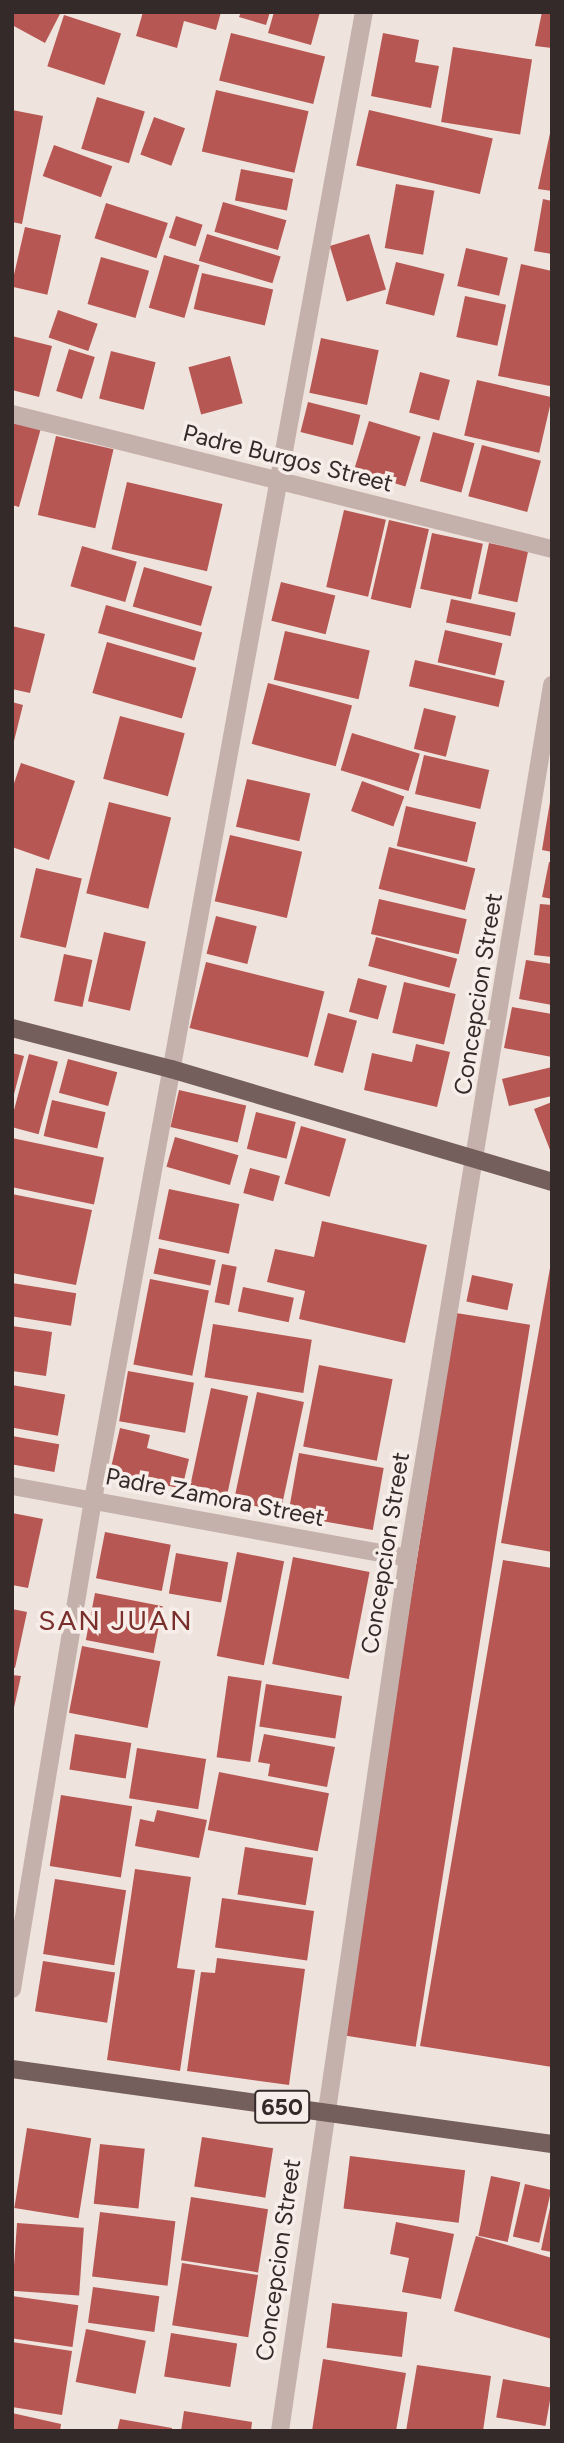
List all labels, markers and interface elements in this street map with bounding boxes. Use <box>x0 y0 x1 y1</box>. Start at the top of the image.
street label: Padre Burgos Street <box>180 418 396 498</box>
street label: Concepcion Street <box>448 891 508 1097</box>
street label: Concepcion Street <box>355 1450 415 1656</box>
street label: Padre Zamora Street <box>103 1462 327 1532</box>
district label: SAN JUAN <box>39 1603 193 1637</box>
road number: 650 <box>254 2088 310 2126</box>
street label: Concepcion Street <box>250 2157 306 2363</box>

